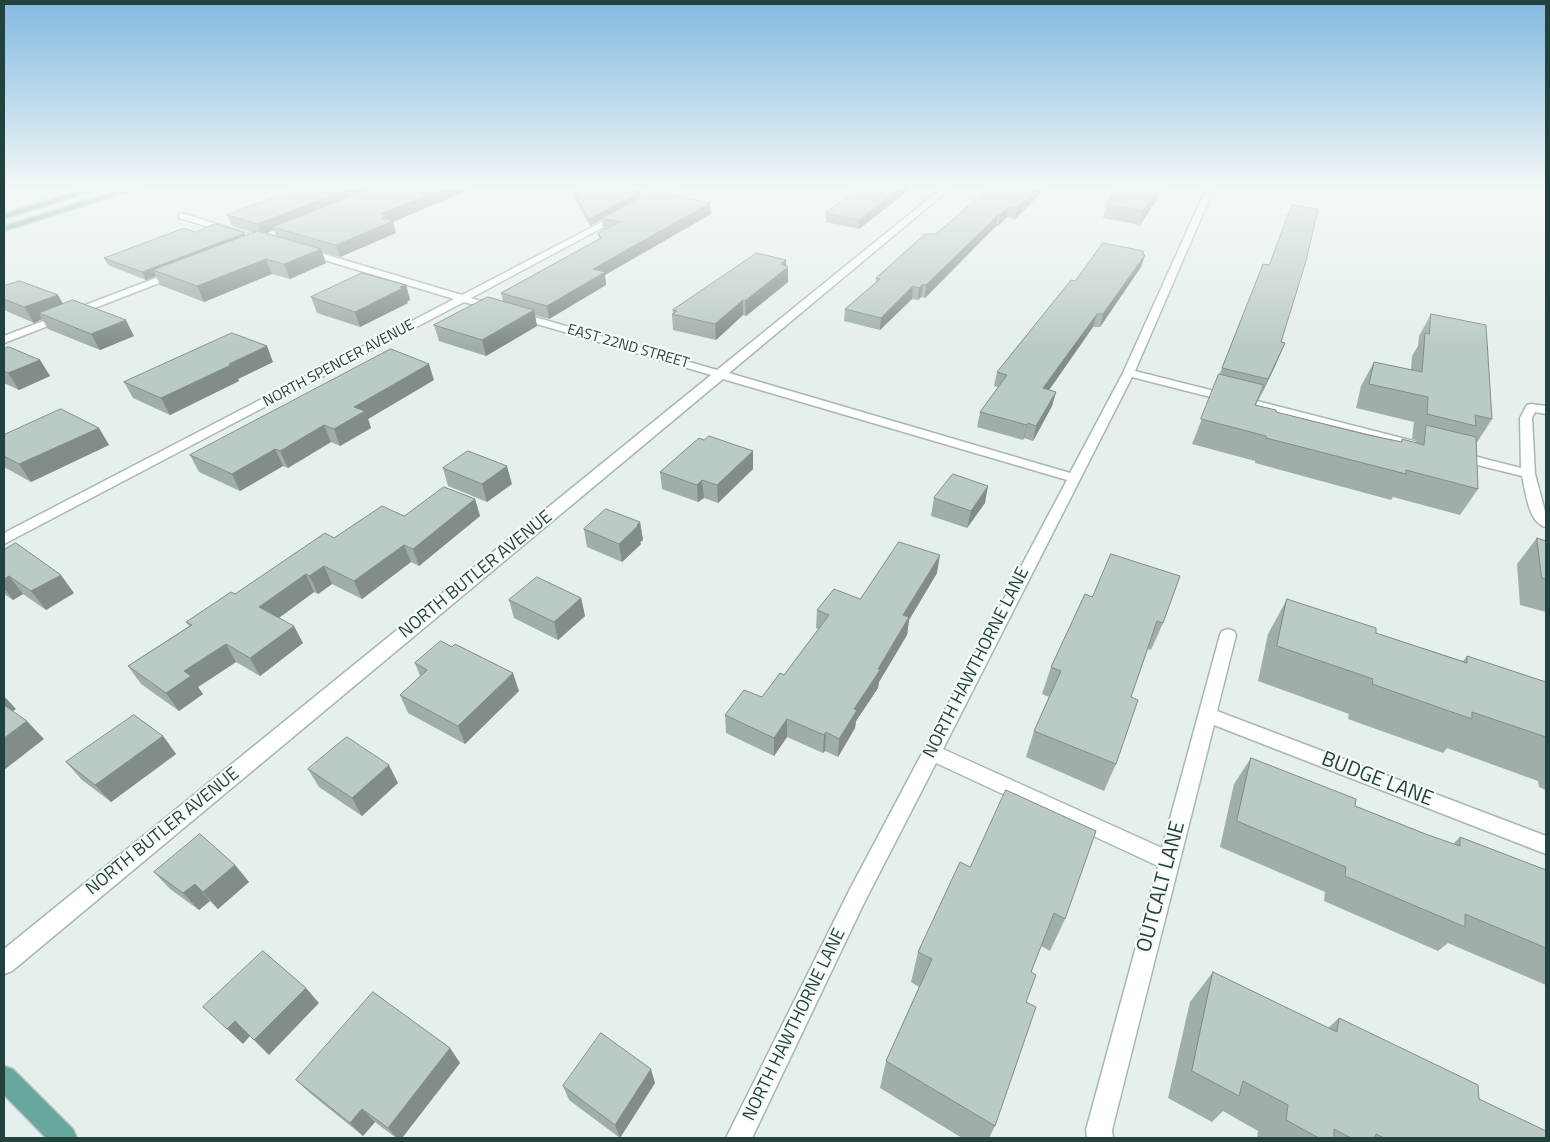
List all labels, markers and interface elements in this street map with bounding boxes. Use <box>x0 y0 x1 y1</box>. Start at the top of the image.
street label: NORTH SPENCER AVENUE <box>260 316 418 412</box>
street label: EAST 22ND STREET <box>565 321 691 373</box>
street label: NORTH BUTLER AVENUE <box>395 507 557 643</box>
street label: NORTH HAWTHORNE LANE <box>919 564 1035 762</box>
street label: BUDGE LANE <box>1318 747 1436 813</box>
street label: NORTH BUTLER AVENUE <box>82 764 244 900</box>
street label: OUTCALT LANE <box>1132 819 1192 955</box>
street label: NORTH HAWTHORNE LANE <box>739 925 851 1125</box>

